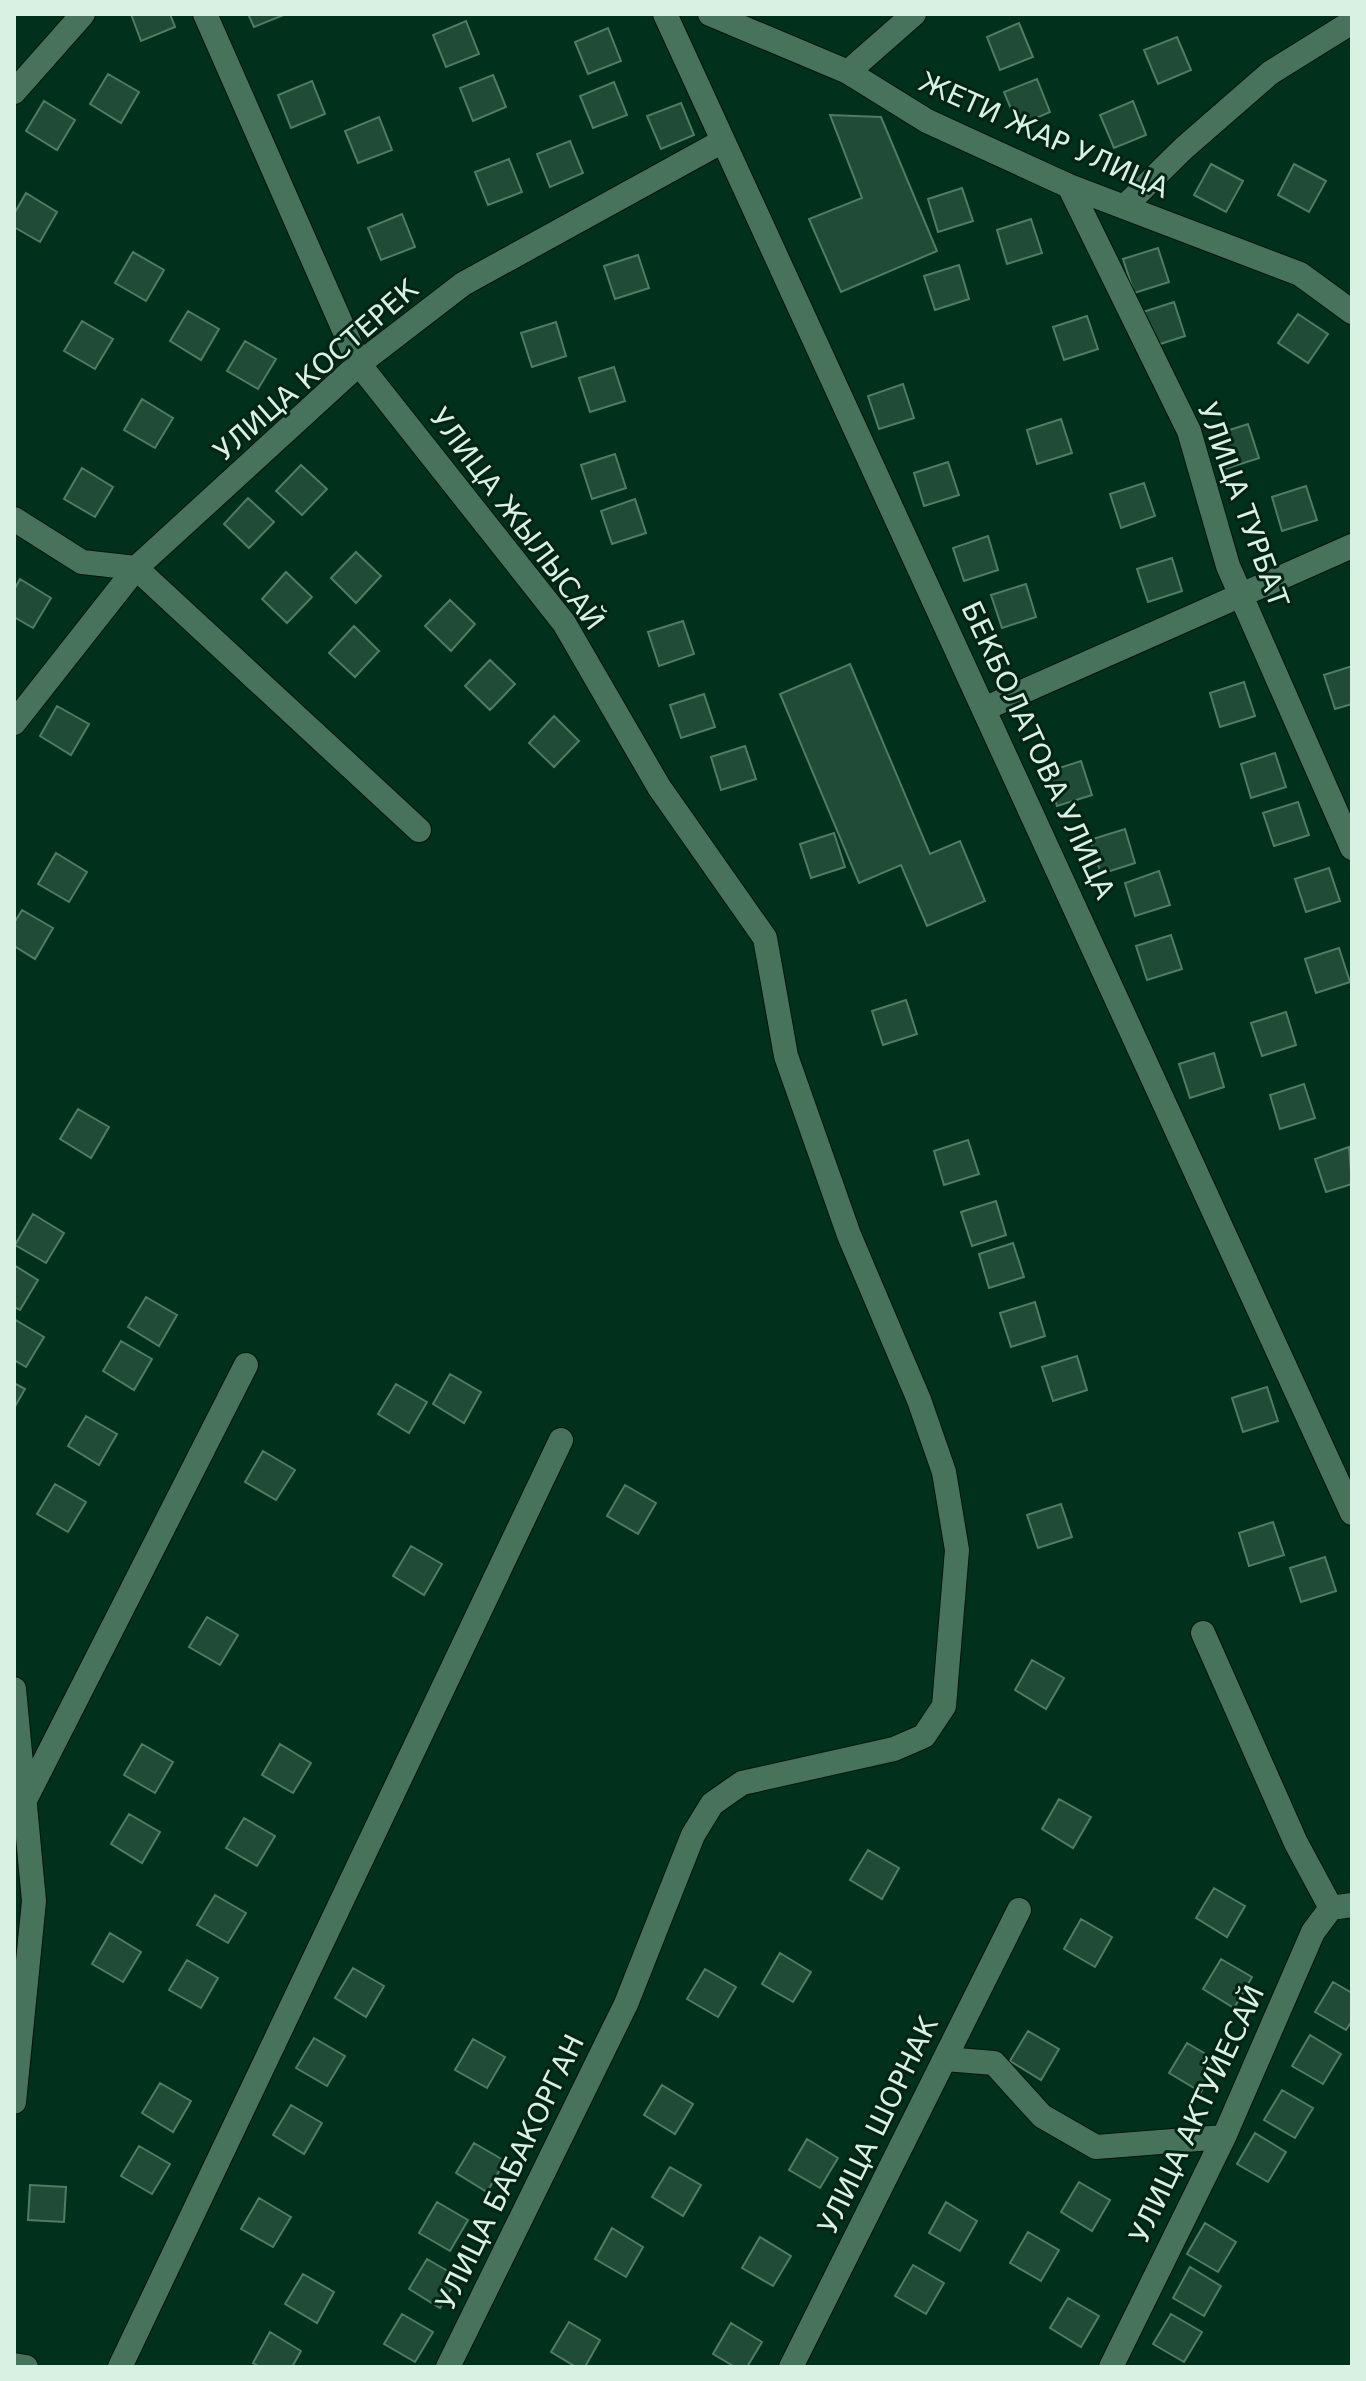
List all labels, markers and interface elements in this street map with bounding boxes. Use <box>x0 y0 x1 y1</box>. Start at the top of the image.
street label: ЖЕТИ ЖАР УЛИЦА <box>914 65 1174 205</box>
street label: УЛИЦА КОСТЕРЕК <box>207 272 425 468</box>
street label: УЛИЦА ТУРБАТ <box>1191 398 1296 613</box>
street label: УЛИЦА ЖЫЛЫСАЙ <box>423 401 612 636</box>
street label: БЕКБОЛАТОВА УЛИЦА <box>954 596 1122 904</box>
street label: УЛИЦА АКТУЙЕСАЙ <box>1122 1980 1271 2248</box>
street label: УЛИЦА ШОРНАК <box>811 2011 945 2239</box>
street label: УЛИЦА БАБАКОРГАН <box>429 2029 591 2315</box>

